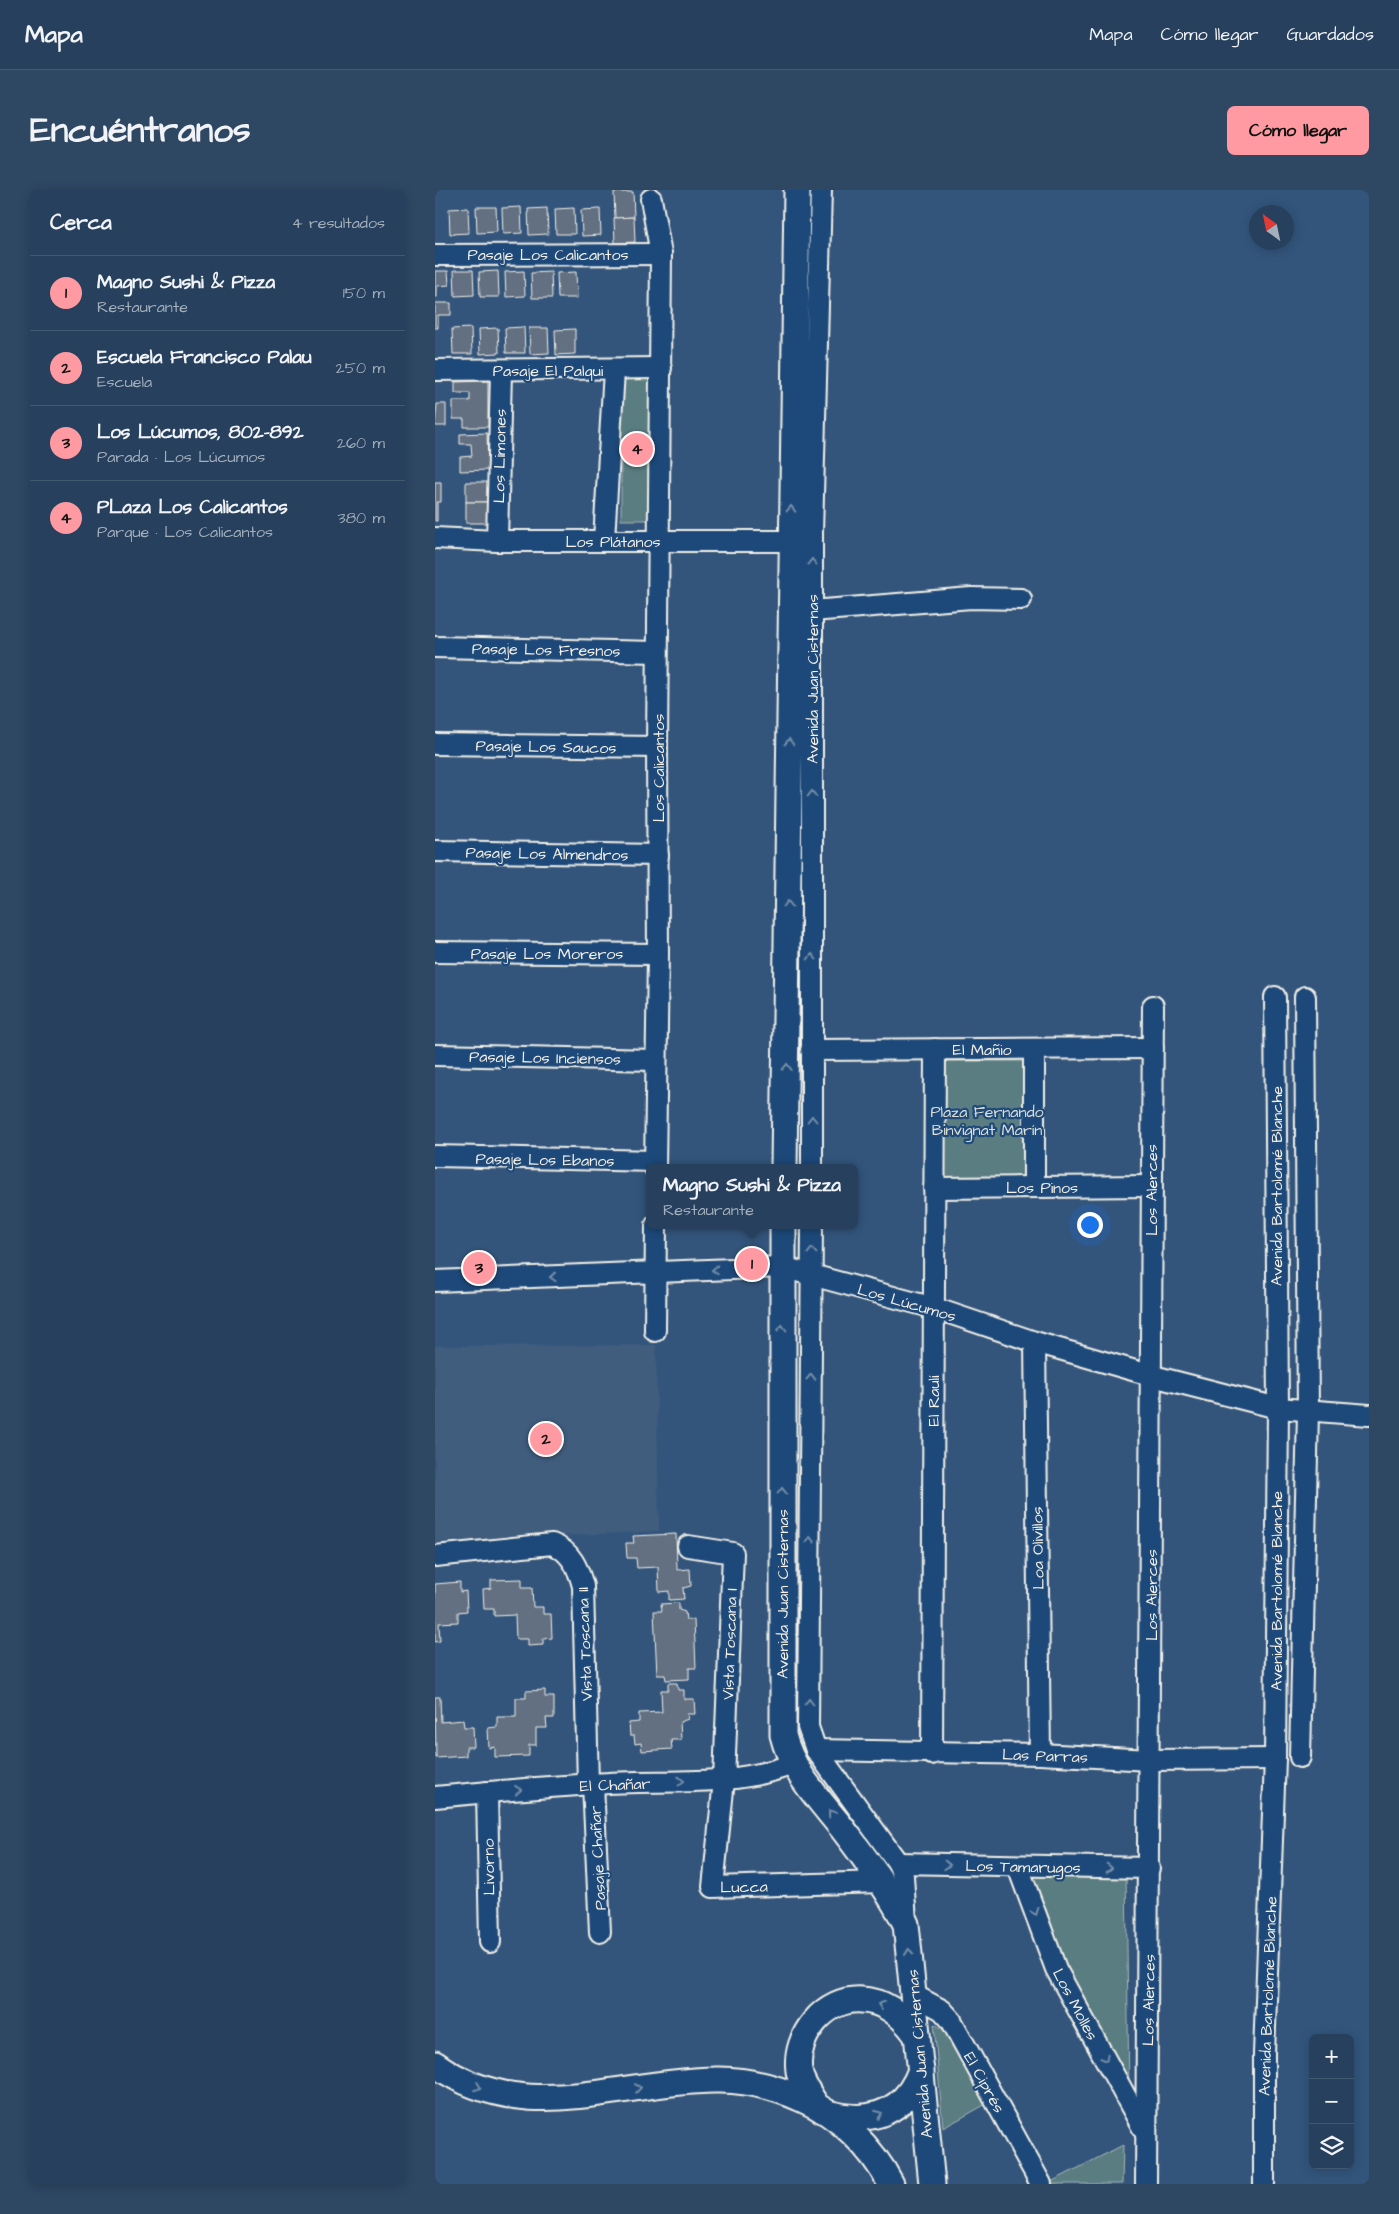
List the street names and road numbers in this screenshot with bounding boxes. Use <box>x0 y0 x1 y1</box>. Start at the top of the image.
street label: Pasaje Los Calicantos <box>467 244 629 266</box>
street label: Pasaje El Palqui <box>493 360 604 382</box>
street label: Los Limones <box>488 409 512 503</box>
street label: Los Plátanos <box>565 531 661 553</box>
street label: Avenida Juan Cisternas <box>802 594 824 764</box>
street label: Pasaje Los Fresnos <box>472 638 620 662</box>
street label: Los Calicantos <box>648 714 670 822</box>
street label: Pasaje Los Saucos <box>475 735 616 759</box>
street label: Pasaje Los Almendros <box>465 842 629 866</box>
street label: Pasaje Los Moreros <box>471 943 623 965</box>
street label: El Mañio <box>952 1039 1012 1061</box>
street label: Pasaje Los Inciensos <box>469 1046 621 1070</box>
street label: Avenida Bartolomé Blanche <box>1266 1086 1288 1286</box>
street label: Los Alerces <box>1141 1144 1163 1236</box>
street label: Pasaje Los Ebanos <box>476 1148 614 1172</box>
street label: Los Pinos <box>1006 1177 1078 1199</box>
street label: Los Lúcumos <box>855 1278 959 1328</box>
street label: El Raulí <box>923 1375 945 1427</box>
street label: Avenida Bartolomé Blanche <box>1266 1491 1288 1691</box>
street label: Loa Olivillos <box>1026 1506 1050 1590</box>
street label: Avenida Juan Cisternas <box>772 1509 794 1679</box>
street label: Los Alerces <box>1141 1549 1163 1641</box>
street label: Vista Toscana II <box>572 1587 598 1701</box>
street label: Vista Toscana I <box>717 1588 743 1700</box>
street label: Las Parras <box>1002 1744 1088 1768</box>
street label: El Chañar <box>579 1773 651 1797</box>
street label: Pasaje Chañar <box>584 1805 612 1911</box>
street label: Livorno <box>478 1838 500 1895</box>
street label: Los Tamarugos <box>965 1855 1081 1880</box>
street label: Lucca <box>720 1876 768 1898</box>
street label: Avenida Bartolomé Blanche <box>1254 1895 1282 2096</box>
street label: Los Alerces <box>1137 1954 1161 2046</box>
street label: Los Molles <box>1047 1965 1103 2044</box>
street label: Avenida Juan Cisternas <box>902 1969 938 2139</box>
street label: El Ciprés <box>958 2048 1010 2117</box>

